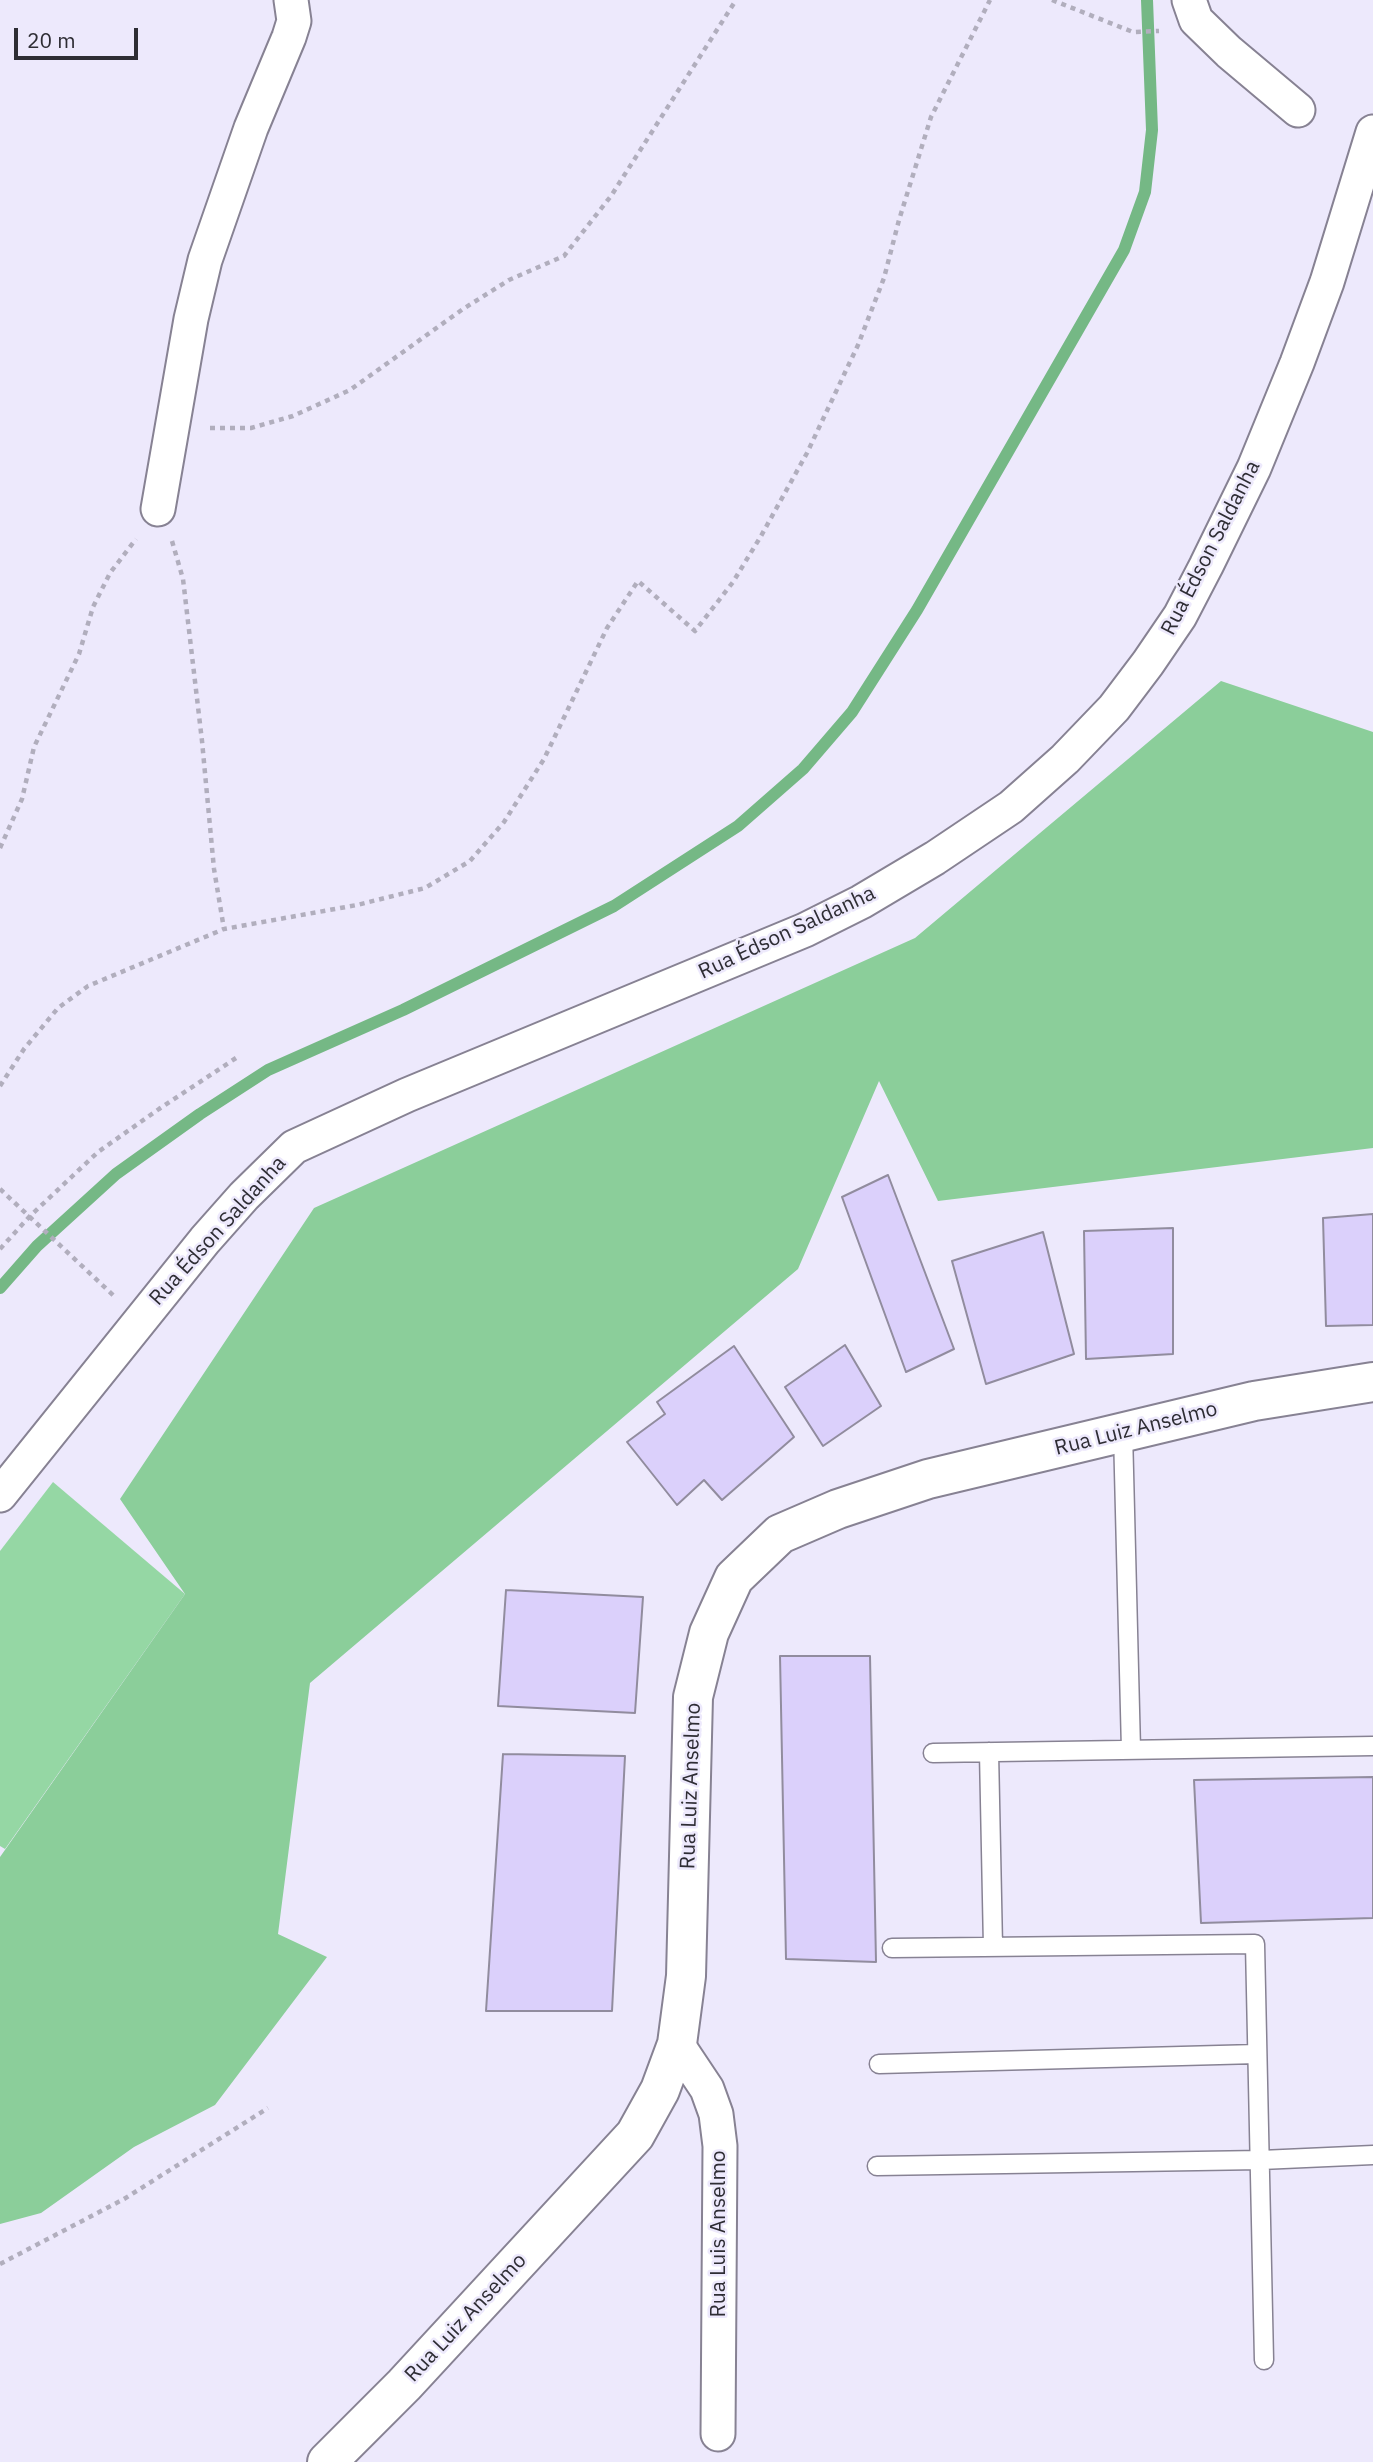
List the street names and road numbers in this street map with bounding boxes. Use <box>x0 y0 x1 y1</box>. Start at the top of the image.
street label: Rua Édson Saldanha <box>1156 457 1266 639</box>
street label: Rua Édson Saldanha <box>695 881 879 985</box>
street label: Rua Édson Saldanha <box>144 1151 292 1311</box>
street label: Rua Luiz Anselmo <box>1052 1397 1220 1461</box>
street label: Rua Luiz Anselmo <box>675 1702 707 1870</box>
street label: Rua Luis Anselmo <box>706 2150 732 2318</box>
street label: Rua Luiz Anselmo <box>400 2248 532 2388</box>

